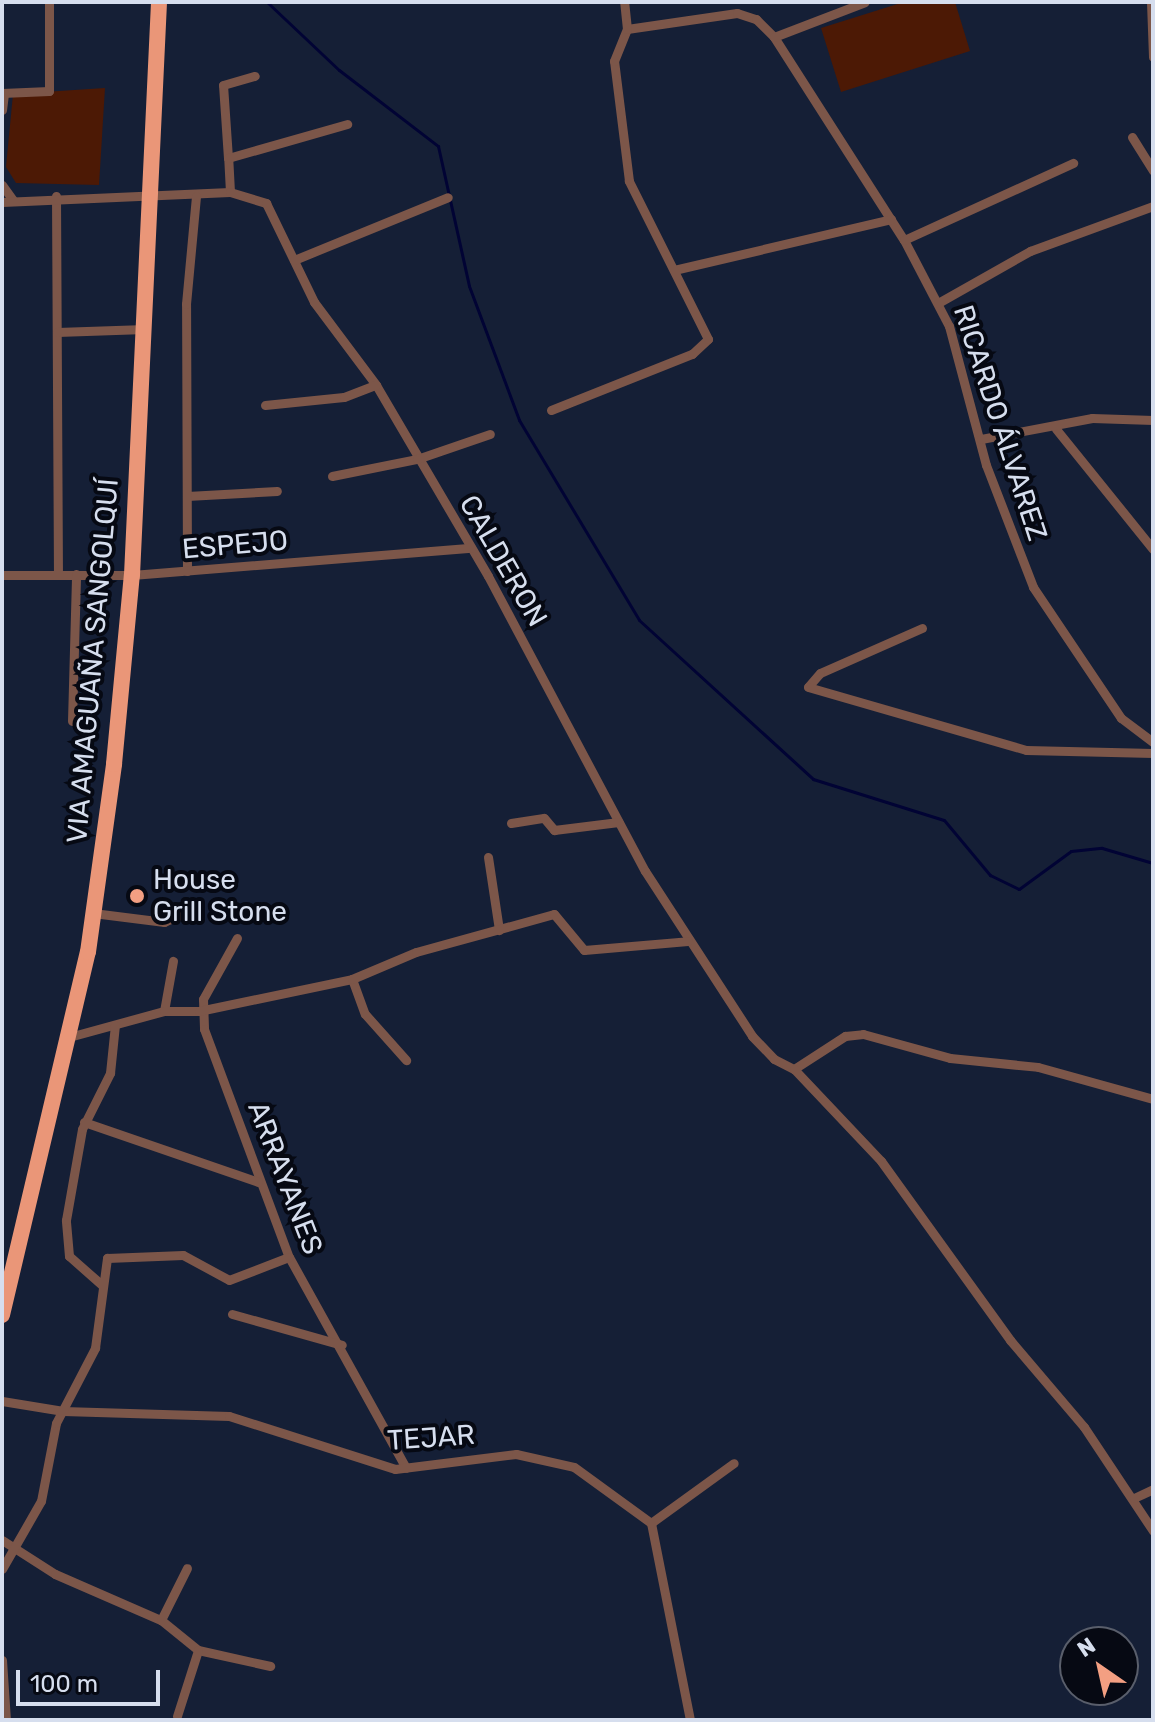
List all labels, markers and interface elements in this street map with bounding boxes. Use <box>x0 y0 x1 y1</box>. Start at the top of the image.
street label: RICARDO ÁLVAREZ <box>946 301 1054 545</box>
street label: VIA AMAGUAÑA SANGOLQUÍ <box>60 476 126 846</box>
street label: CALDERON <box>452 489 554 633</box>
street label: ESPEJO <box>181 524 289 566</box>
place label: House Grill Stone <box>153 863 287 929</box>
marker: House Grill Stone <box>128 887 146 905</box>
street label: ARRAYANES <box>240 1097 330 1259</box>
street label: TEJAR <box>386 1418 476 1458</box>
north arrow <box>1059 1626 1139 1706</box>
text: N <box>1072 1632 1101 1663</box>
scale bar <box>20 1654 164 1704</box>
text: 100 m <box>30 1670 98 1698</box>

